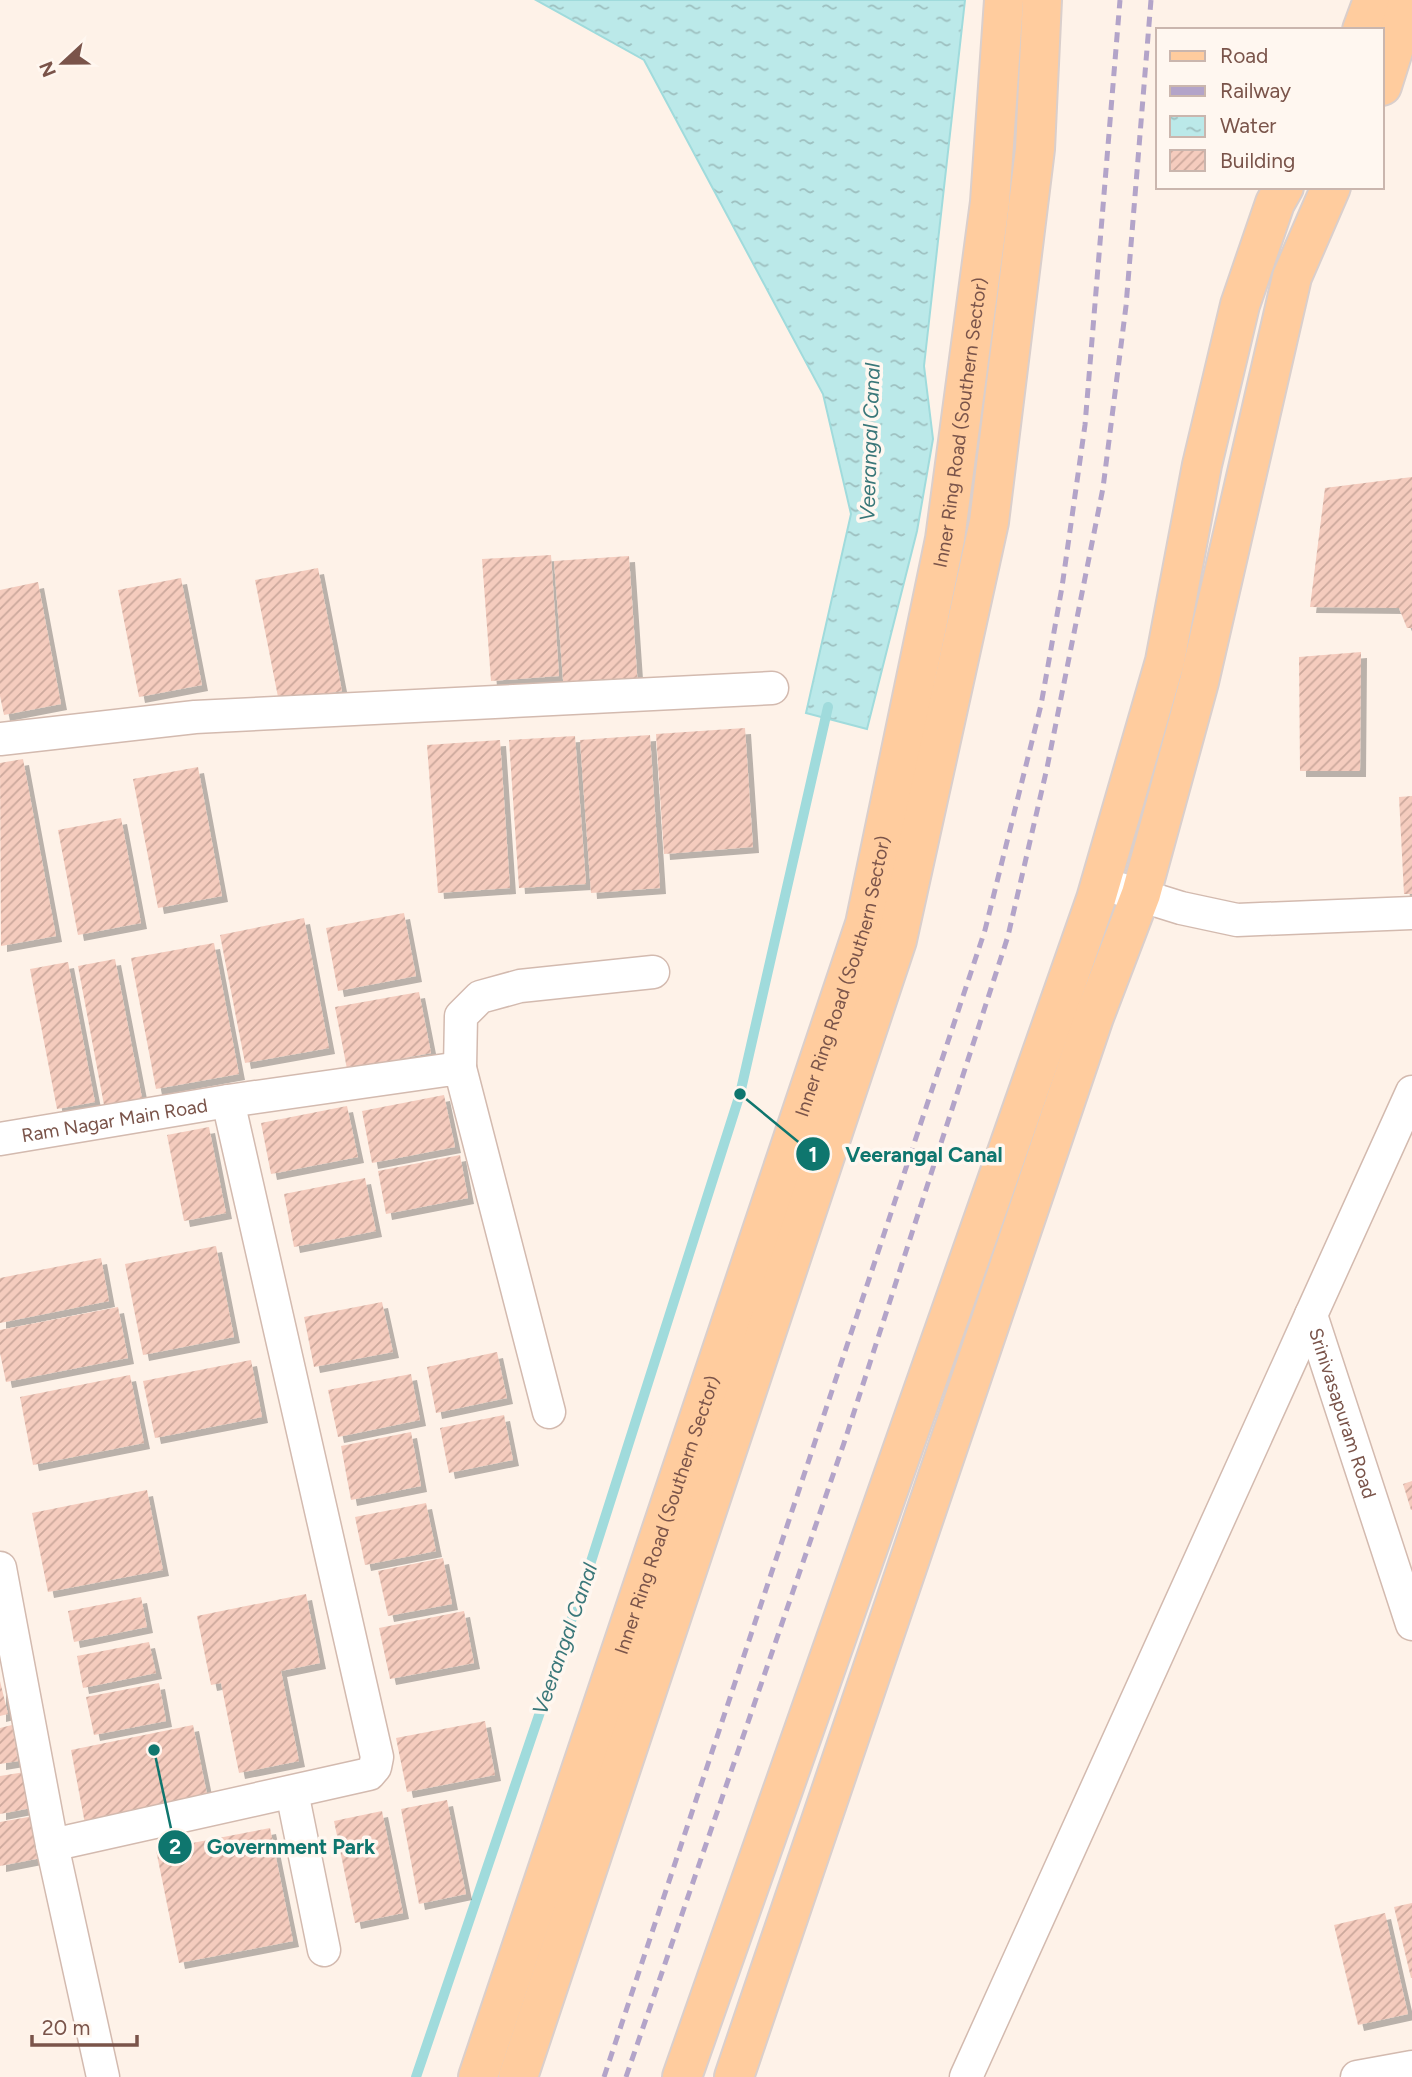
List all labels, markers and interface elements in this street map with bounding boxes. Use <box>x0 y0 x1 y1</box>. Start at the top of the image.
north arrow <box>28 28 98 98</box>
legend <box>1156 28 1384 189</box>
text: Road <box>1220 43 1268 68</box>
text: N <box>34 58 61 80</box>
text: Railway <box>1220 78 1291 103</box>
text: Water <box>1220 113 1276 138</box>
text: Building <box>1220 148 1295 173</box>
street label: Inner Ring Road (Southern Sector) <box>928 276 992 570</box>
water label: Veerangal Canal <box>854 362 885 522</box>
street label: Inner Ring Road (Southern Sector) <box>790 833 895 1120</box>
street label: Ram Nagar Main Road <box>20 1094 209 1147</box>
callout: Veerangal Canal <box>796 1133 1016 1175</box>
text: 1 <box>809 1142 817 1167</box>
text: Veerangal Canal <box>845 1142 1003 1167</box>
street label: Srinivasapuram Road <box>1304 1325 1381 1501</box>
street label: Inner Ring Road (Southern Sector) <box>610 1373 725 1657</box>
water label: Veerangal Canal <box>527 1559 602 1718</box>
callout: Government Park <box>158 1826 389 1868</box>
text: 2 <box>169 1834 181 1859</box>
text: Government Park <box>207 1834 376 1859</box>
scale bar <box>32 2004 136 2048</box>
text: 20 m <box>42 2015 90 2040</box>

